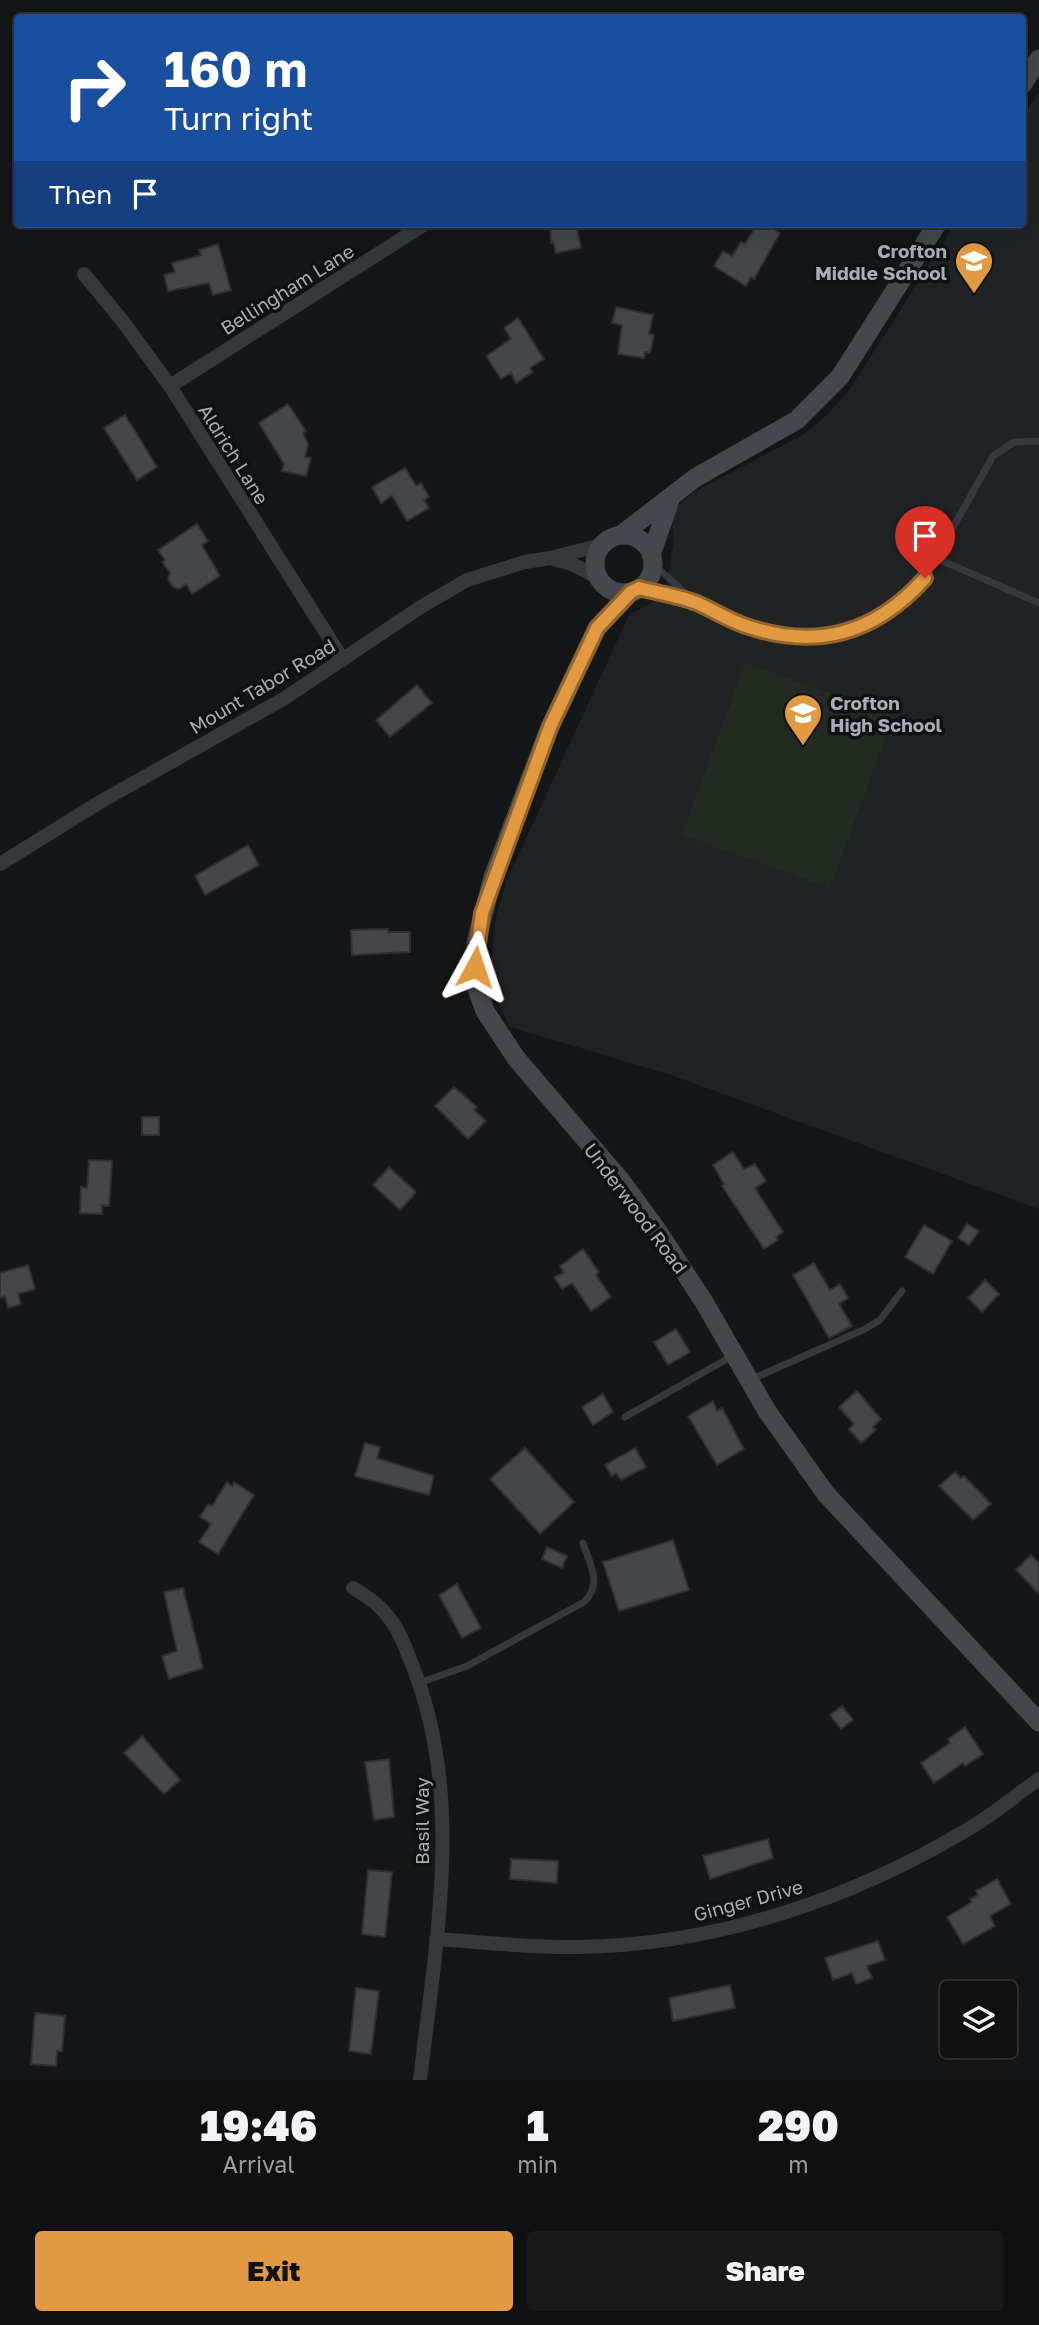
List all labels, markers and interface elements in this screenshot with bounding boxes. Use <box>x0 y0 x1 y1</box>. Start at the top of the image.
text: 160 m <box>164 39 307 98</box>
icon: right <box>49 42 140 133</box>
text: Turn right <box>164 99 313 137</box>
icon: arrive <box>126 175 164 213</box>
text: Then <box>49 179 112 210</box>
street label: Bellingham Lane <box>216 239 358 339</box>
place label: Crofton Middle School <box>815 239 947 284</box>
school or university icon: Crofton Middle School <box>953 240 995 295</box>
street label: Aldrich Lane <box>194 400 274 508</box>
pin <box>895 506 955 578</box>
icon: arrive <box>906 517 944 555</box>
street label: Mount Tabor Road <box>185 633 339 739</box>
place label: Crofton High School <box>830 691 942 736</box>
school or university icon: Crofton High School <box>782 692 824 747</box>
position arrow <box>438 930 512 1004</box>
street label: Underwood Road <box>580 1138 692 1278</box>
street label: Basil Way <box>410 1777 433 1865</box>
street label: Ginger Drive <box>691 1874 805 1926</box>
map controls <box>940 1981 1017 2058</box>
button: layers <box>940 1981 1017 2058</box>
text: 19:46 <box>200 2100 317 2150</box>
text: 1 <box>527 2100 549 2150</box>
text: 290 <box>758 2100 839 2150</box>
text: Arrival <box>223 2150 295 2178</box>
text: min <box>517 2150 558 2178</box>
text: m <box>788 2150 809 2178</box>
button: Exit <box>35 2231 513 2311</box>
button: Share <box>527 2231 1004 2311</box>

